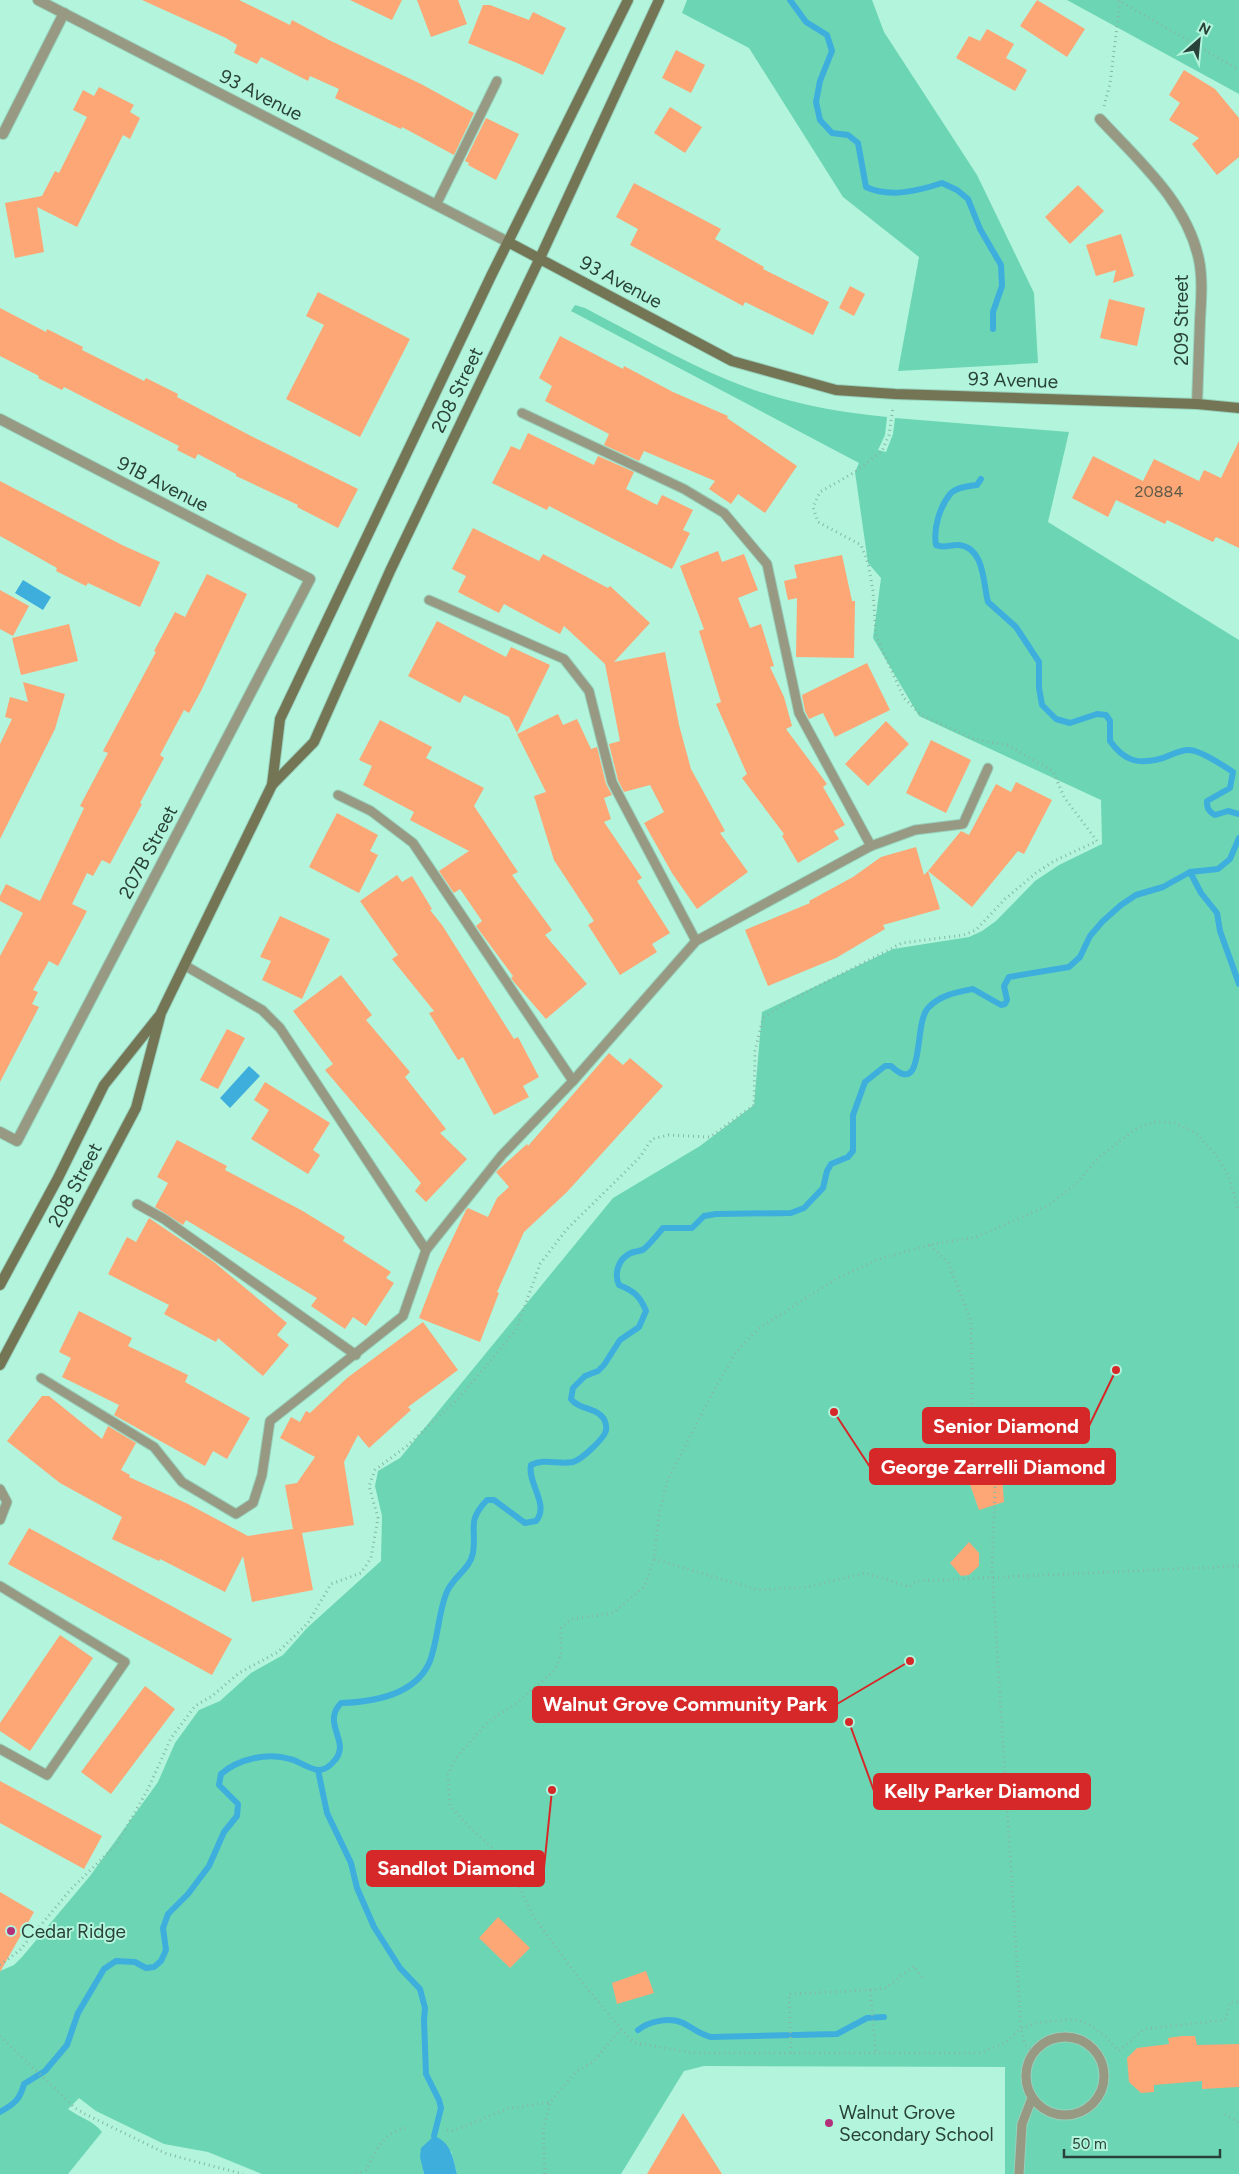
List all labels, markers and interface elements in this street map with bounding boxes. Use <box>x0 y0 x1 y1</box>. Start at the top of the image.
north arrow <box>1174 15 1224 65</box>
text: N <box>1196 19 1213 39</box>
street label: 93 Avenue <box>216 64 306 126</box>
street label: 93 Avenue <box>576 251 666 313</box>
street label: 209 Street <box>1170 274 1193 366</box>
street label: 208 Street <box>426 343 488 437</box>
street label: 93 Avenue <box>968 367 1058 393</box>
street label: 91B Avenue <box>114 451 212 517</box>
house number: 20884 <box>1135 482 1183 501</box>
street label: 207B Street <box>114 801 182 903</box>
street label: 208 Street <box>43 1139 107 1231</box>
callout: Senior Diamond <box>923 1408 1089 1443</box>
text: Senior Diamond <box>933 1414 1079 1438</box>
callout: George Zarrelli Diamond <box>870 1449 1115 1484</box>
text: George Zarrelli Diamond <box>881 1455 1105 1479</box>
callout: Walnut Grove Community Park <box>533 1687 837 1722</box>
text: Walnut Grove Community Park <box>543 1692 827 1716</box>
callout: Kelly Parker Diamond <box>874 1774 1090 1809</box>
text: Kelly Parker Diamond <box>884 1779 1080 1803</box>
callout: Sandlot Diamond <box>367 1851 544 1886</box>
text: Sandlot Diamond <box>377 1856 535 1880</box>
place label: Cedar Ridge <box>21 1920 126 1943</box>
marker: Cedar Ridge <box>5 1925 17 1937</box>
place label: Walnut Grove Secondary School <box>839 2101 994 2146</box>
marker: Walnut Grove Secondary School <box>823 2117 835 2129</box>
scale bar <box>1064 2126 1220 2158</box>
text: 50 m <box>1072 2135 1107 2153</box>

